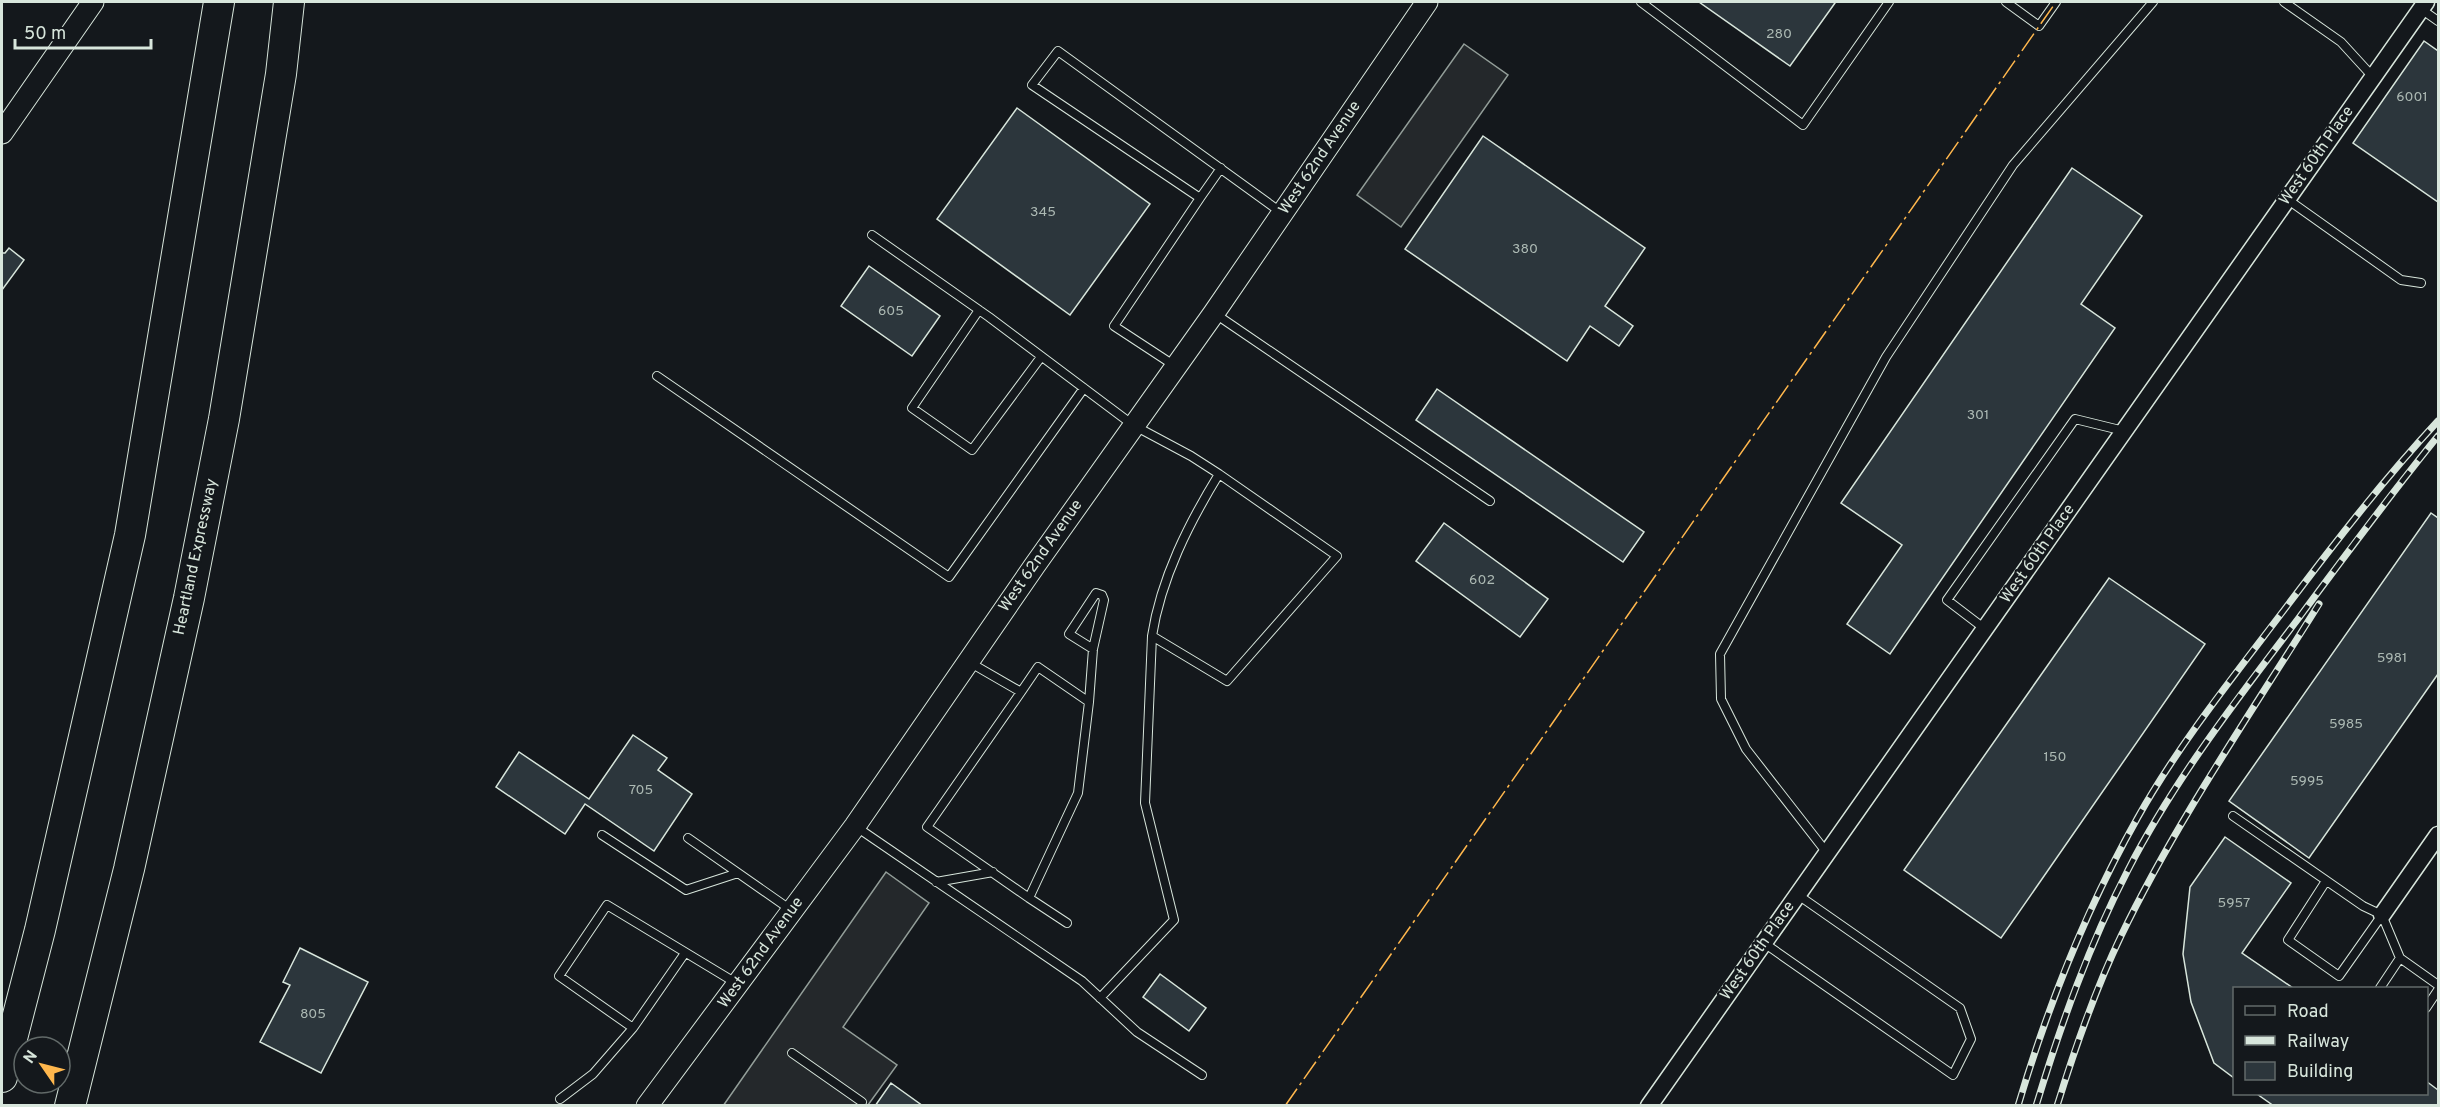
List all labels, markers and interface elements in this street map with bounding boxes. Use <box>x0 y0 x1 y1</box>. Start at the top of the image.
scale bar <box>15 12 152 50</box>
text: 50 m <box>24 23 66 46</box>
house number: 280 <box>1766 26 1792 43</box>
house number: 6001 <box>2396 89 2428 106</box>
street label: West 62nd Avenue <box>1275 97 1365 219</box>
street label: West 60th Place <box>2275 102 2359 210</box>
house number: 345 <box>1030 204 1056 221</box>
house number: 380 <box>1512 241 1538 258</box>
house number: 605 <box>878 303 904 320</box>
house number: 301 <box>1967 407 1989 424</box>
street label: Heartland Expressway <box>170 477 222 637</box>
street label: West 62nd Avenue <box>995 496 1087 616</box>
street label: West 60th Place <box>1996 500 2080 608</box>
house number: 602 <box>1469 572 1495 589</box>
house number: 5981 <box>2377 650 2407 667</box>
house number: 5985 <box>2329 716 2363 733</box>
house number: 150 <box>2044 749 2066 766</box>
house number: 5995 <box>2290 773 2324 790</box>
house number: 705 <box>629 782 653 799</box>
street label: West 62nd Avenue <box>714 893 808 1013</box>
house number: 5957 <box>2218 895 2250 912</box>
street label: West 60th Place <box>1716 897 1800 1005</box>
legend <box>2233 987 2428 1095</box>
text: Road <box>2287 1001 2329 1024</box>
house number: 805 <box>300 1006 326 1023</box>
text: Railway <box>2287 1031 2349 1054</box>
north arrow <box>12 1035 72 1095</box>
text: N <box>20 1047 43 1068</box>
text: Building <box>2287 1061 2353 1084</box>

